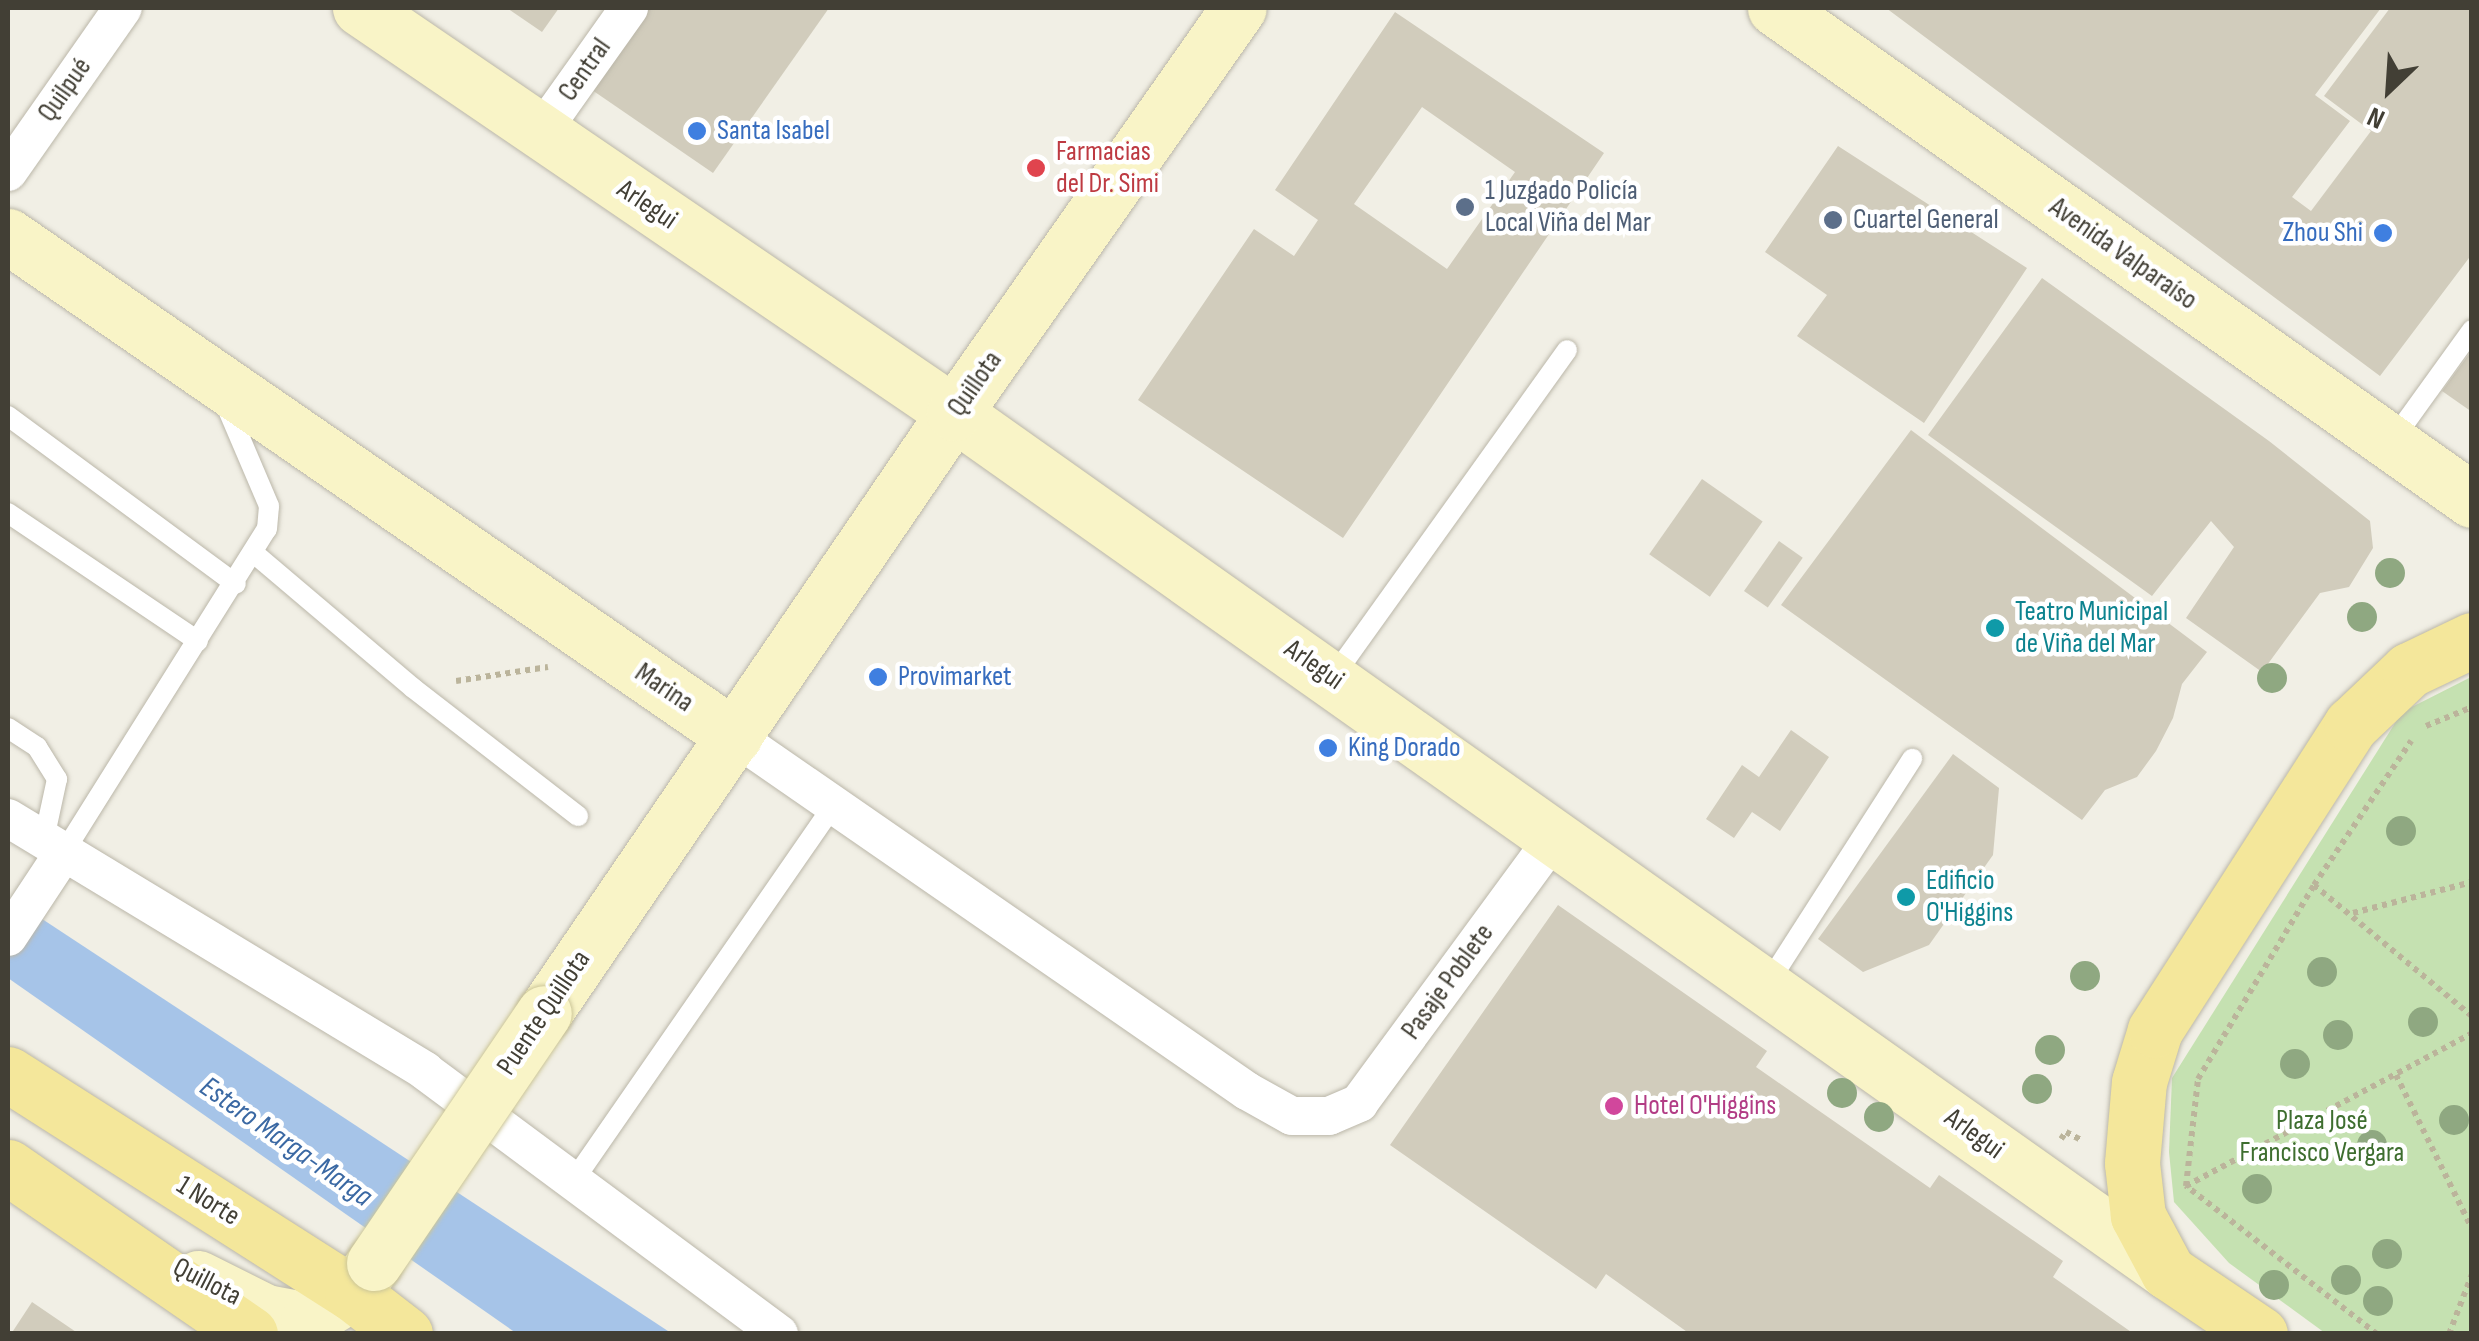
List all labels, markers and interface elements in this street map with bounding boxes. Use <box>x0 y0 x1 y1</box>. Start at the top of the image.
street label: Central <box>551 32 619 108</box>
north arrow <box>2339 40 2439 140</box>
street label: Quilpué <box>31 51 99 129</box>
text: N <box>2362 100 2390 136</box>
place label: Santa Isabel <box>717 114 830 148</box>
marker: Santa Isabel <box>686 120 708 142</box>
place label: Farmacias del Dr. Simi <box>1056 135 1159 201</box>
marker: Farmacias del Dr. Simi <box>1025 157 1047 179</box>
street label: Arlegui <box>611 173 683 237</box>
place label: 1 Juzgado Policía Local Viña del Mar <box>1485 174 1651 240</box>
street label: Avenida Valparaíso <box>2043 191 2203 317</box>
marker: 1 Juzgado Policía Local Viña del Mar <box>1454 196 1476 218</box>
place label: Cuartel General <box>1853 203 1999 237</box>
marker: Cuartel General <box>1822 209 1844 231</box>
place label: Zhou Shi <box>2282 216 2363 250</box>
marker: Zhou Shi <box>2372 222 2394 244</box>
street label: Quillota <box>941 345 1009 423</box>
place label: Teatro Municipal de Viña del Mar <box>2015 595 2168 661</box>
marker: Teatro Municipal de Viña del Mar <box>1984 617 2006 639</box>
street label: Arlegui <box>1278 633 1350 697</box>
street label: Marina <box>628 656 700 720</box>
place label: Provimarket <box>898 660 1012 694</box>
marker: Provimarket <box>867 666 889 688</box>
place label: King Dorado <box>1348 731 1461 765</box>
marker: King Dorado <box>1317 737 1339 759</box>
place label: Edificio O'Higgins <box>1926 864 2013 930</box>
marker: Edificio O'Higgins <box>1895 886 1917 908</box>
street label: Pasaje Poblete <box>1395 918 1501 1046</box>
street label: Puente Quillota <box>490 944 598 1082</box>
water label: Estero Marga-Marga <box>193 1069 379 1215</box>
place label: Hotel O'Higgins <box>1634 1089 1776 1123</box>
marker: Hotel O'Higgins <box>1603 1095 1625 1117</box>
street label: Arlegui <box>1938 1101 2010 1167</box>
park label: Plaza José Francisco Vergara <box>2240 1104 2404 1170</box>
street label: 1 Norte <box>170 1169 246 1233</box>
street label: Quillota <box>167 1251 247 1313</box>

